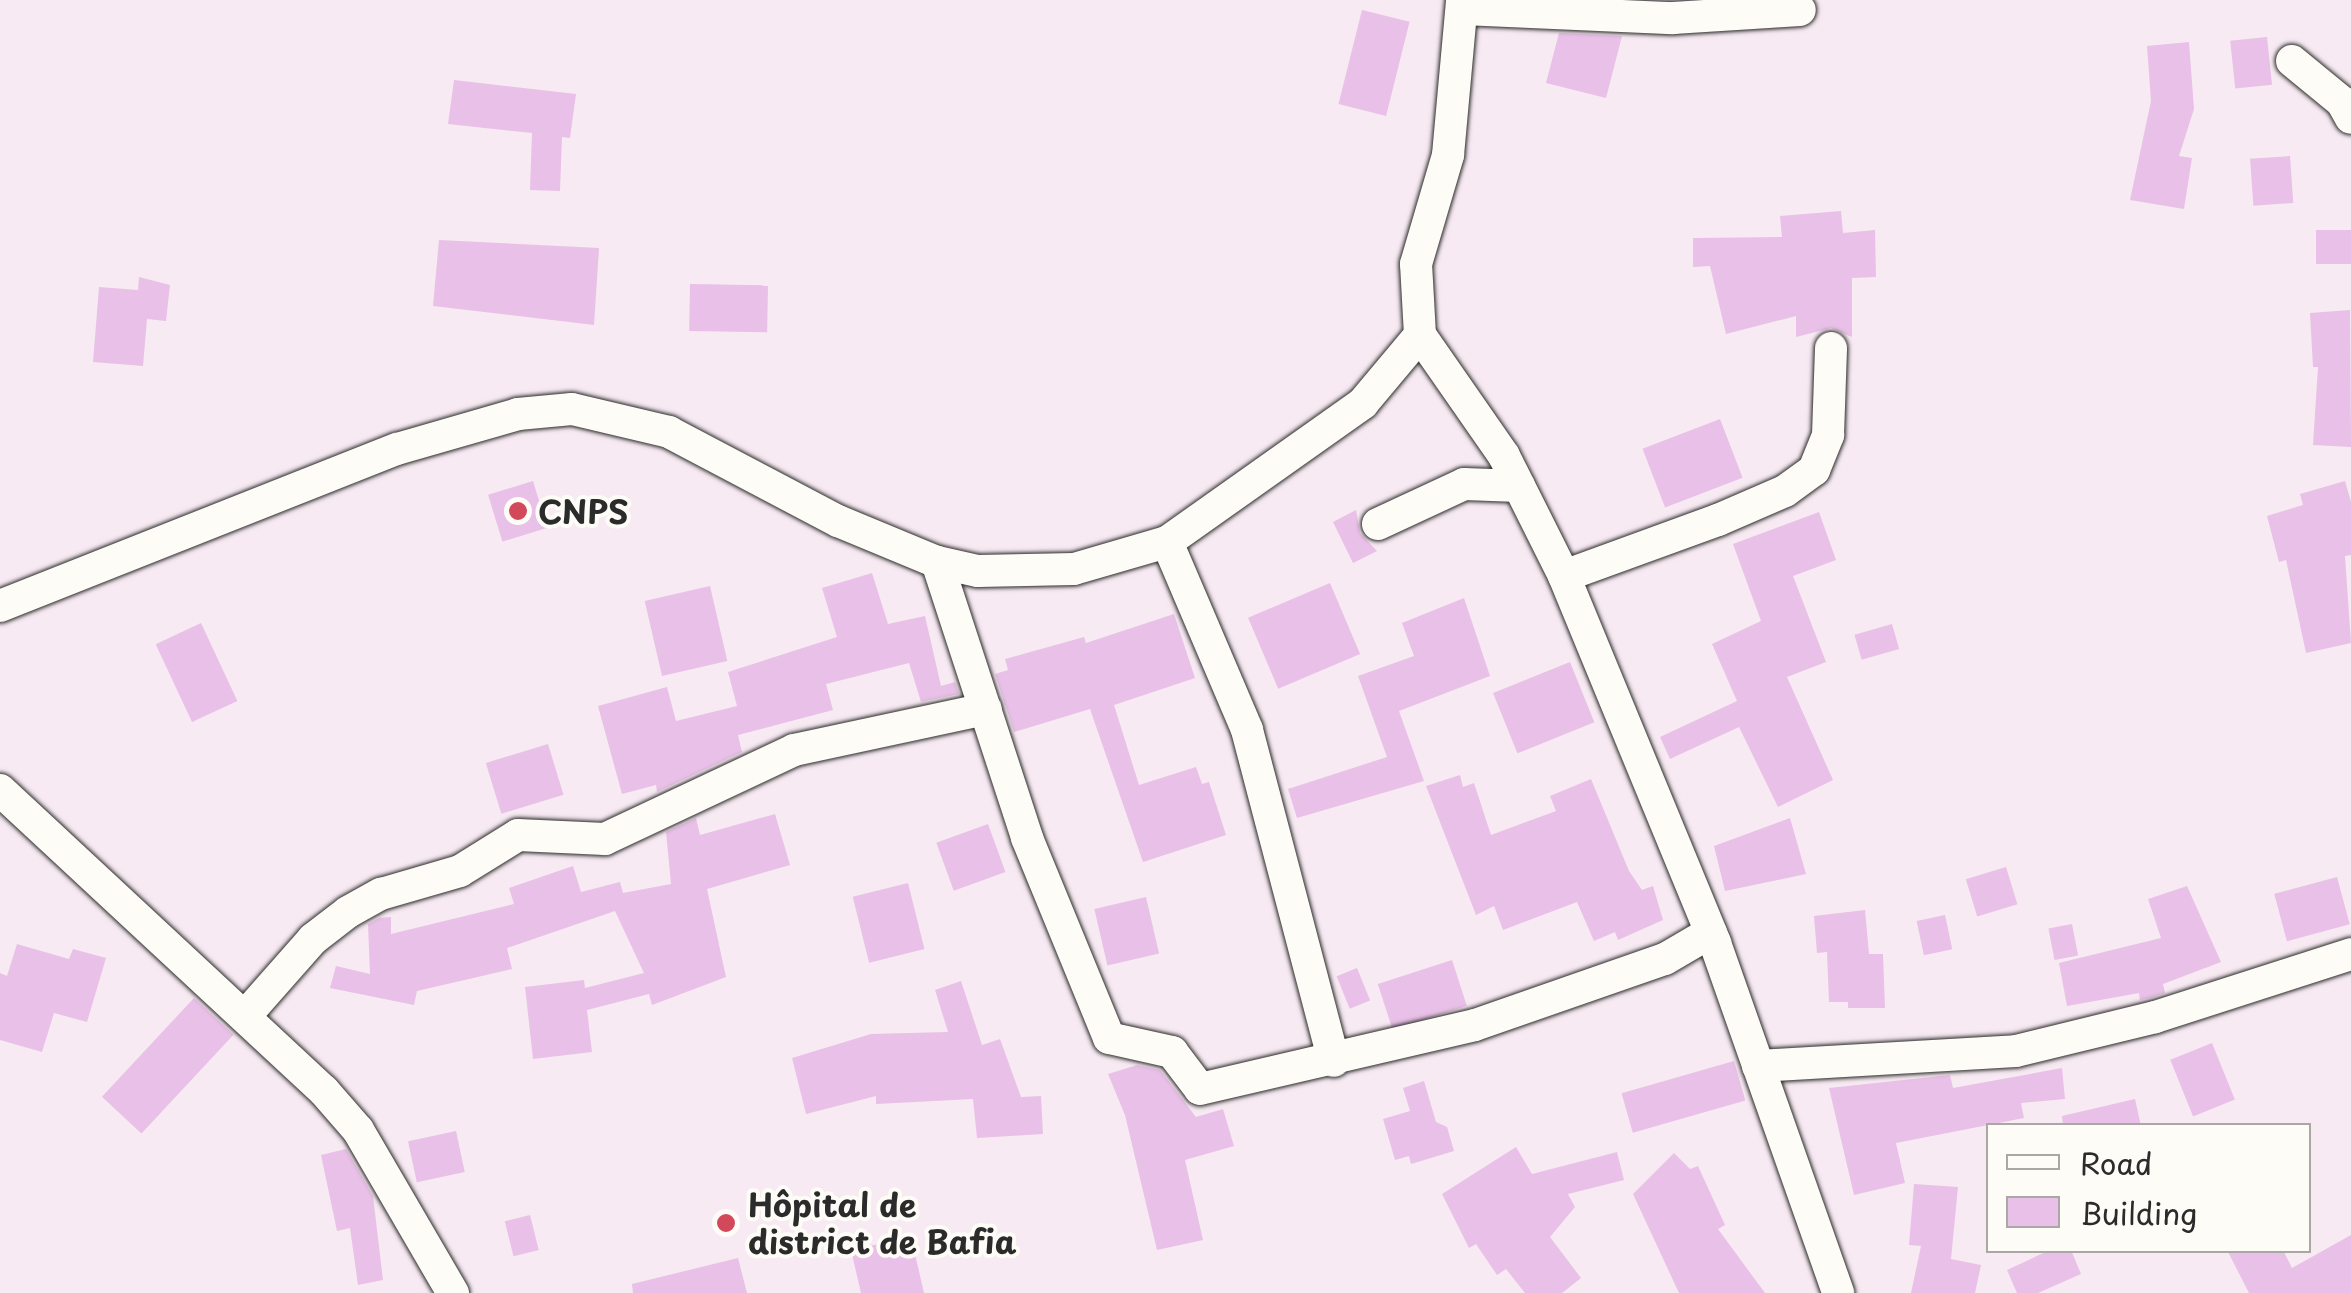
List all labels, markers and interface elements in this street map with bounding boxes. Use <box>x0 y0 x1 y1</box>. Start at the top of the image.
place label: CNPS <box>538 492 629 530</box>
marker: CNPS <box>507 500 529 522</box>
legend <box>1986 1123 2311 1253</box>
text: Road <box>2080 1140 2153 1185</box>
place label: Hôpital de district de Bafia <box>748 1186 1017 1261</box>
text: Building <box>2080 1190 2197 1235</box>
marker: Hôpital de district de Bafia <box>713 1210 739 1236</box>

